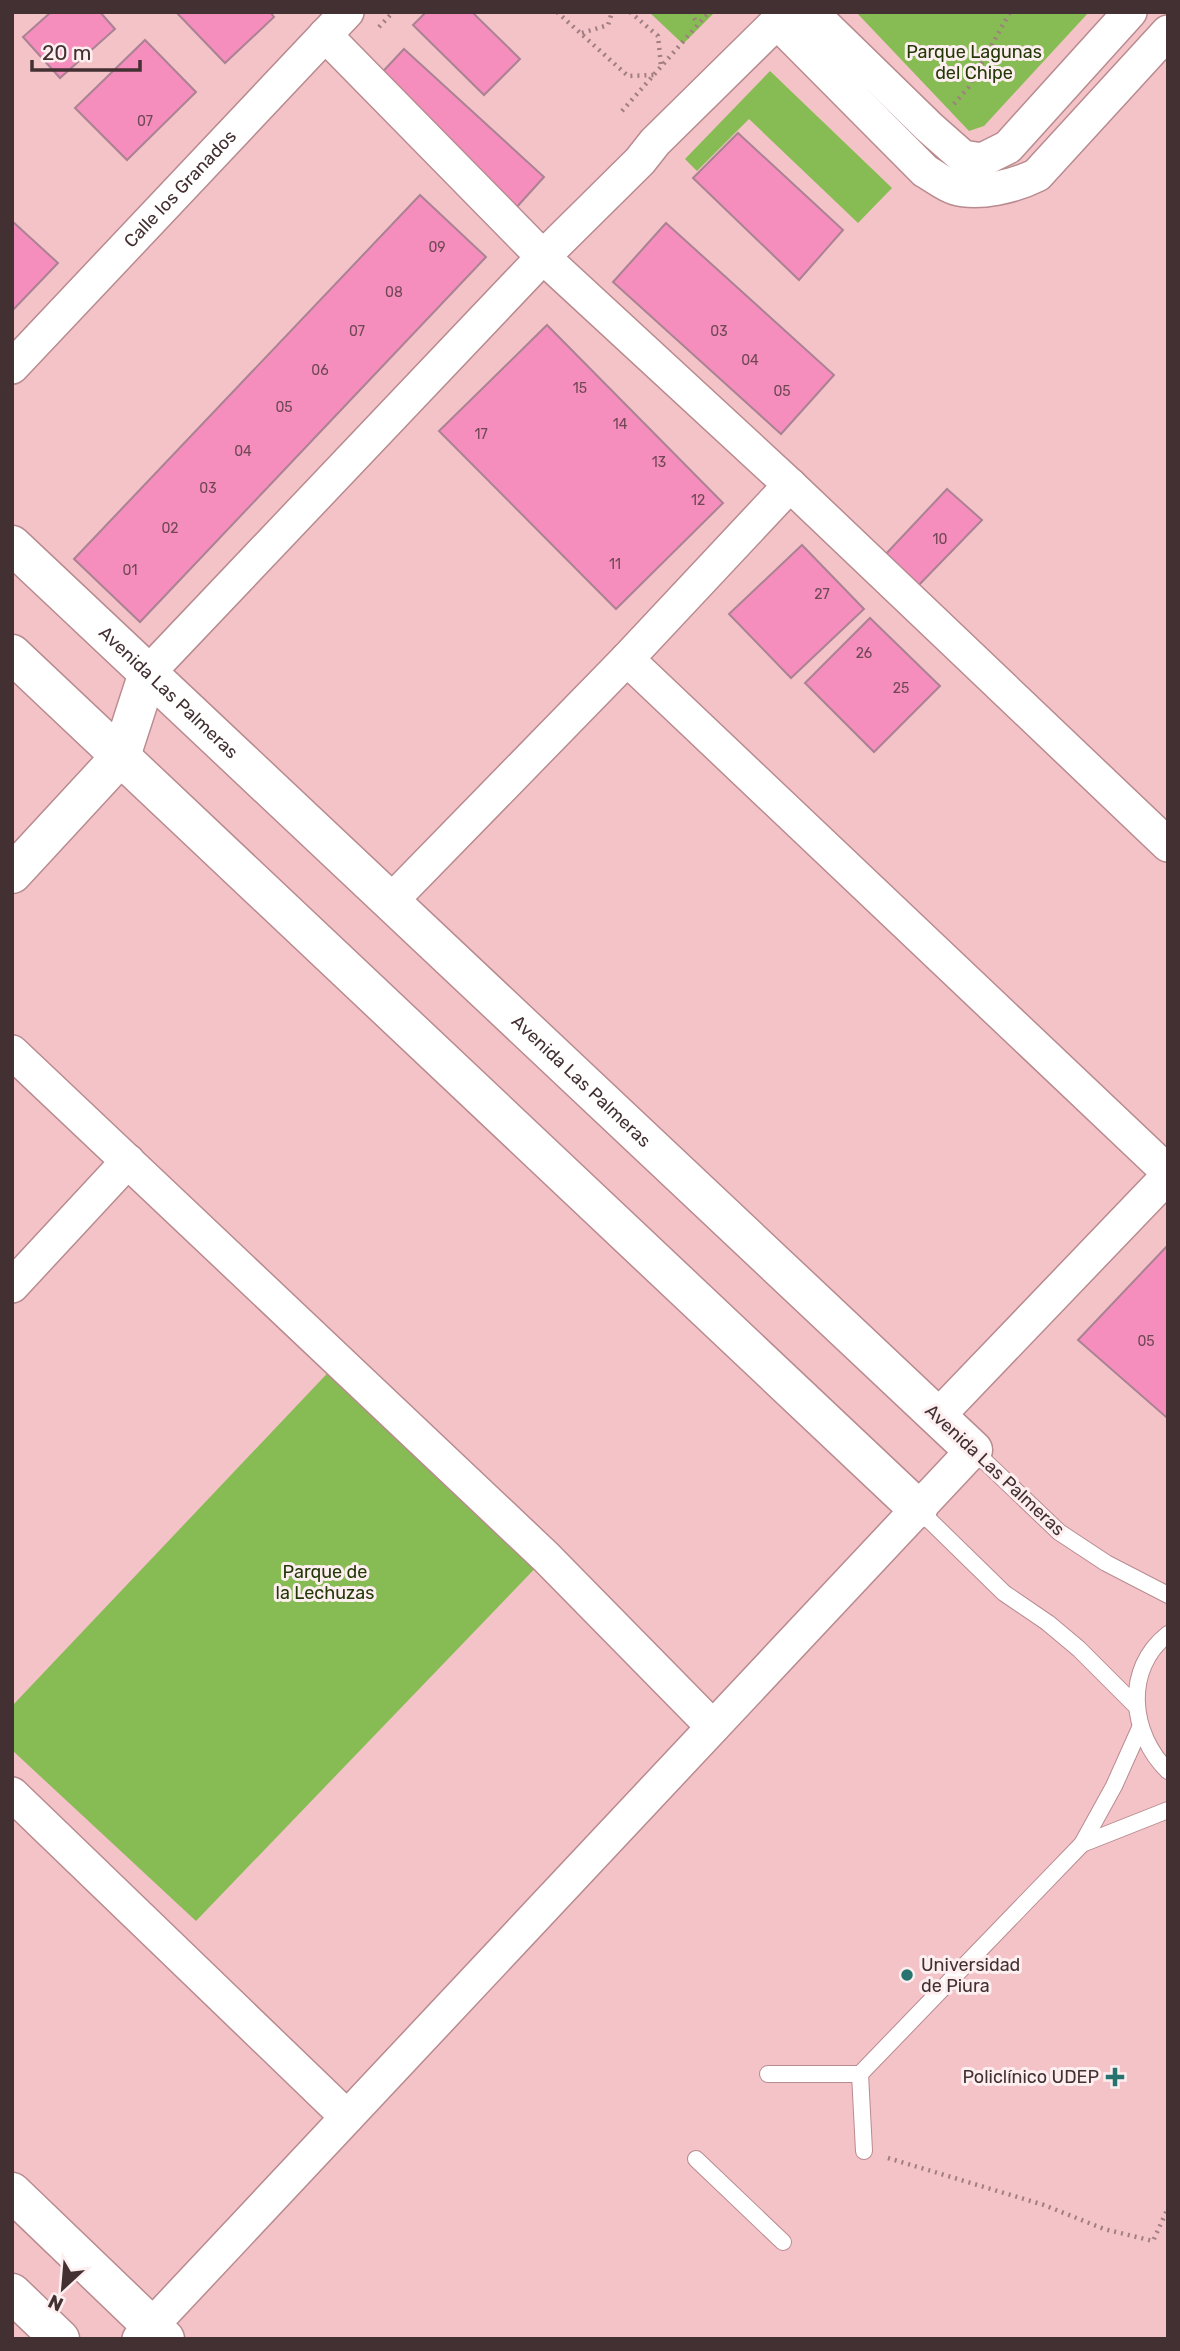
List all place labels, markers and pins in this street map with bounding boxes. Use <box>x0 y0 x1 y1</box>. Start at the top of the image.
place label: Universidad de Piura <box>921 1954 1020 1997</box>
marker: Universidad de Piura <box>899 1967 915 1983</box>
place label: Policlínico UDEP <box>962 2066 1099 2088</box>
marker: Policlínico UDEP <box>1105 2067 1125 2087</box>

